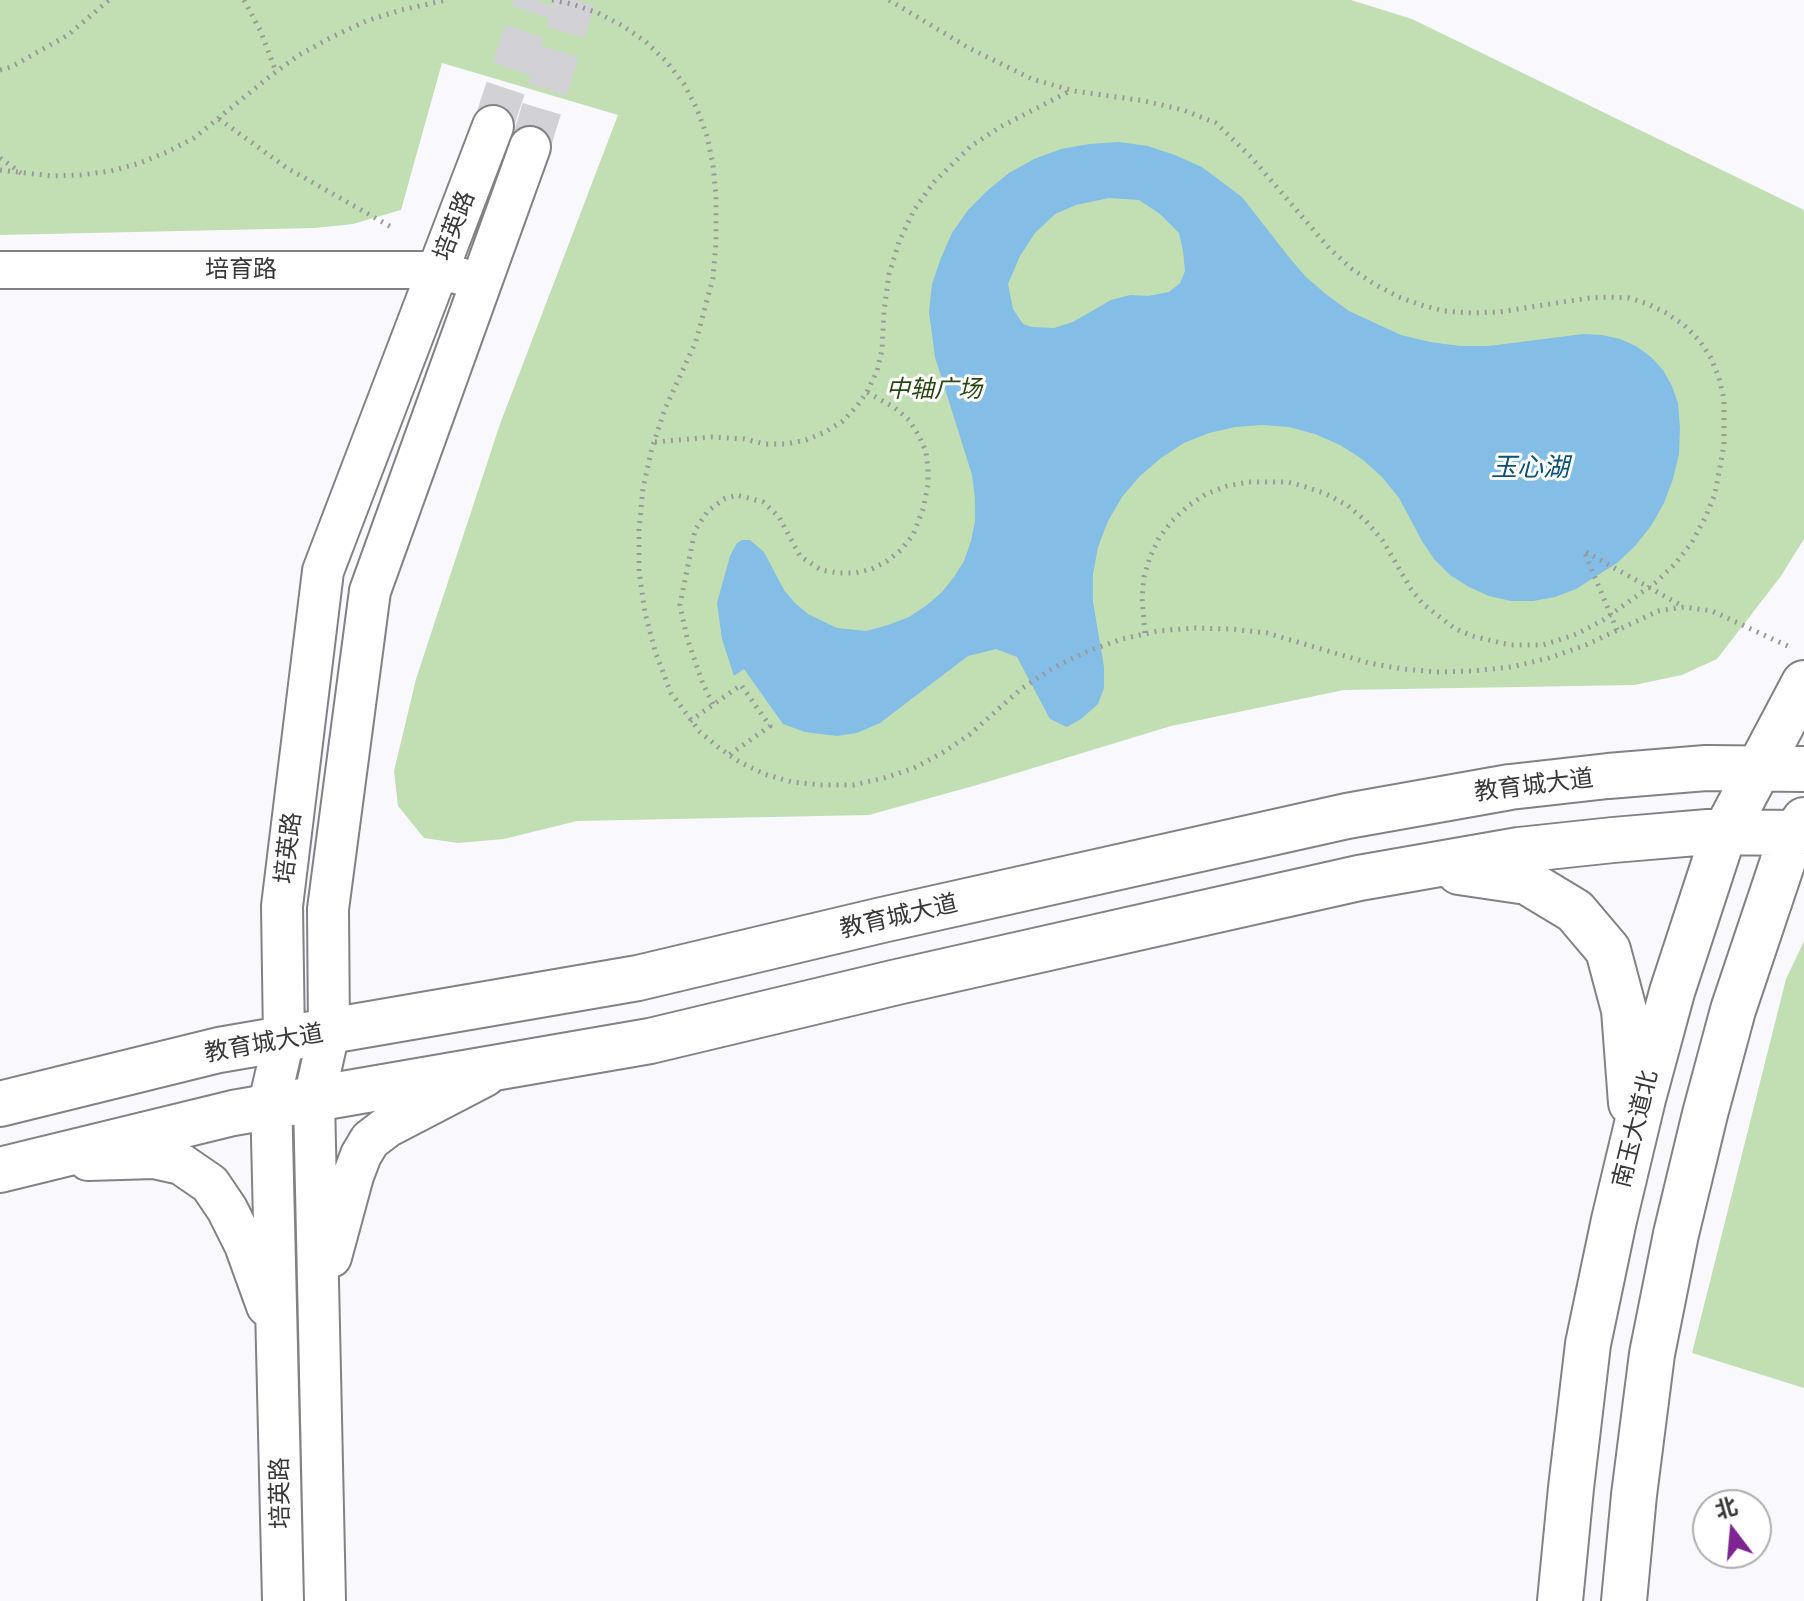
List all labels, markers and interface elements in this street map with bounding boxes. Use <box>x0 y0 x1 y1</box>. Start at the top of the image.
street label: 培英路 <box>429 187 481 265</box>
street label: 培育路 <box>205 256 277 284</box>
park label: 中轴广场 <box>886 376 982 404</box>
water label: 玉心湖 <box>1491 453 1569 485</box>
street label: 教育城大道 <box>1473 764 1595 808</box>
street label: 培英路 <box>270 811 308 885</box>
street label: 教育城大道 <box>837 889 961 945</box>
street label: 教育城大道 <box>202 1019 326 1069</box>
street label: 南玉大道北 <box>1608 1067 1664 1191</box>
street label: 培英路 <box>266 1457 296 1529</box>
north arrow <box>1692 1489 1772 1569</box>
text: 北 <box>1711 1491 1740 1524</box>

